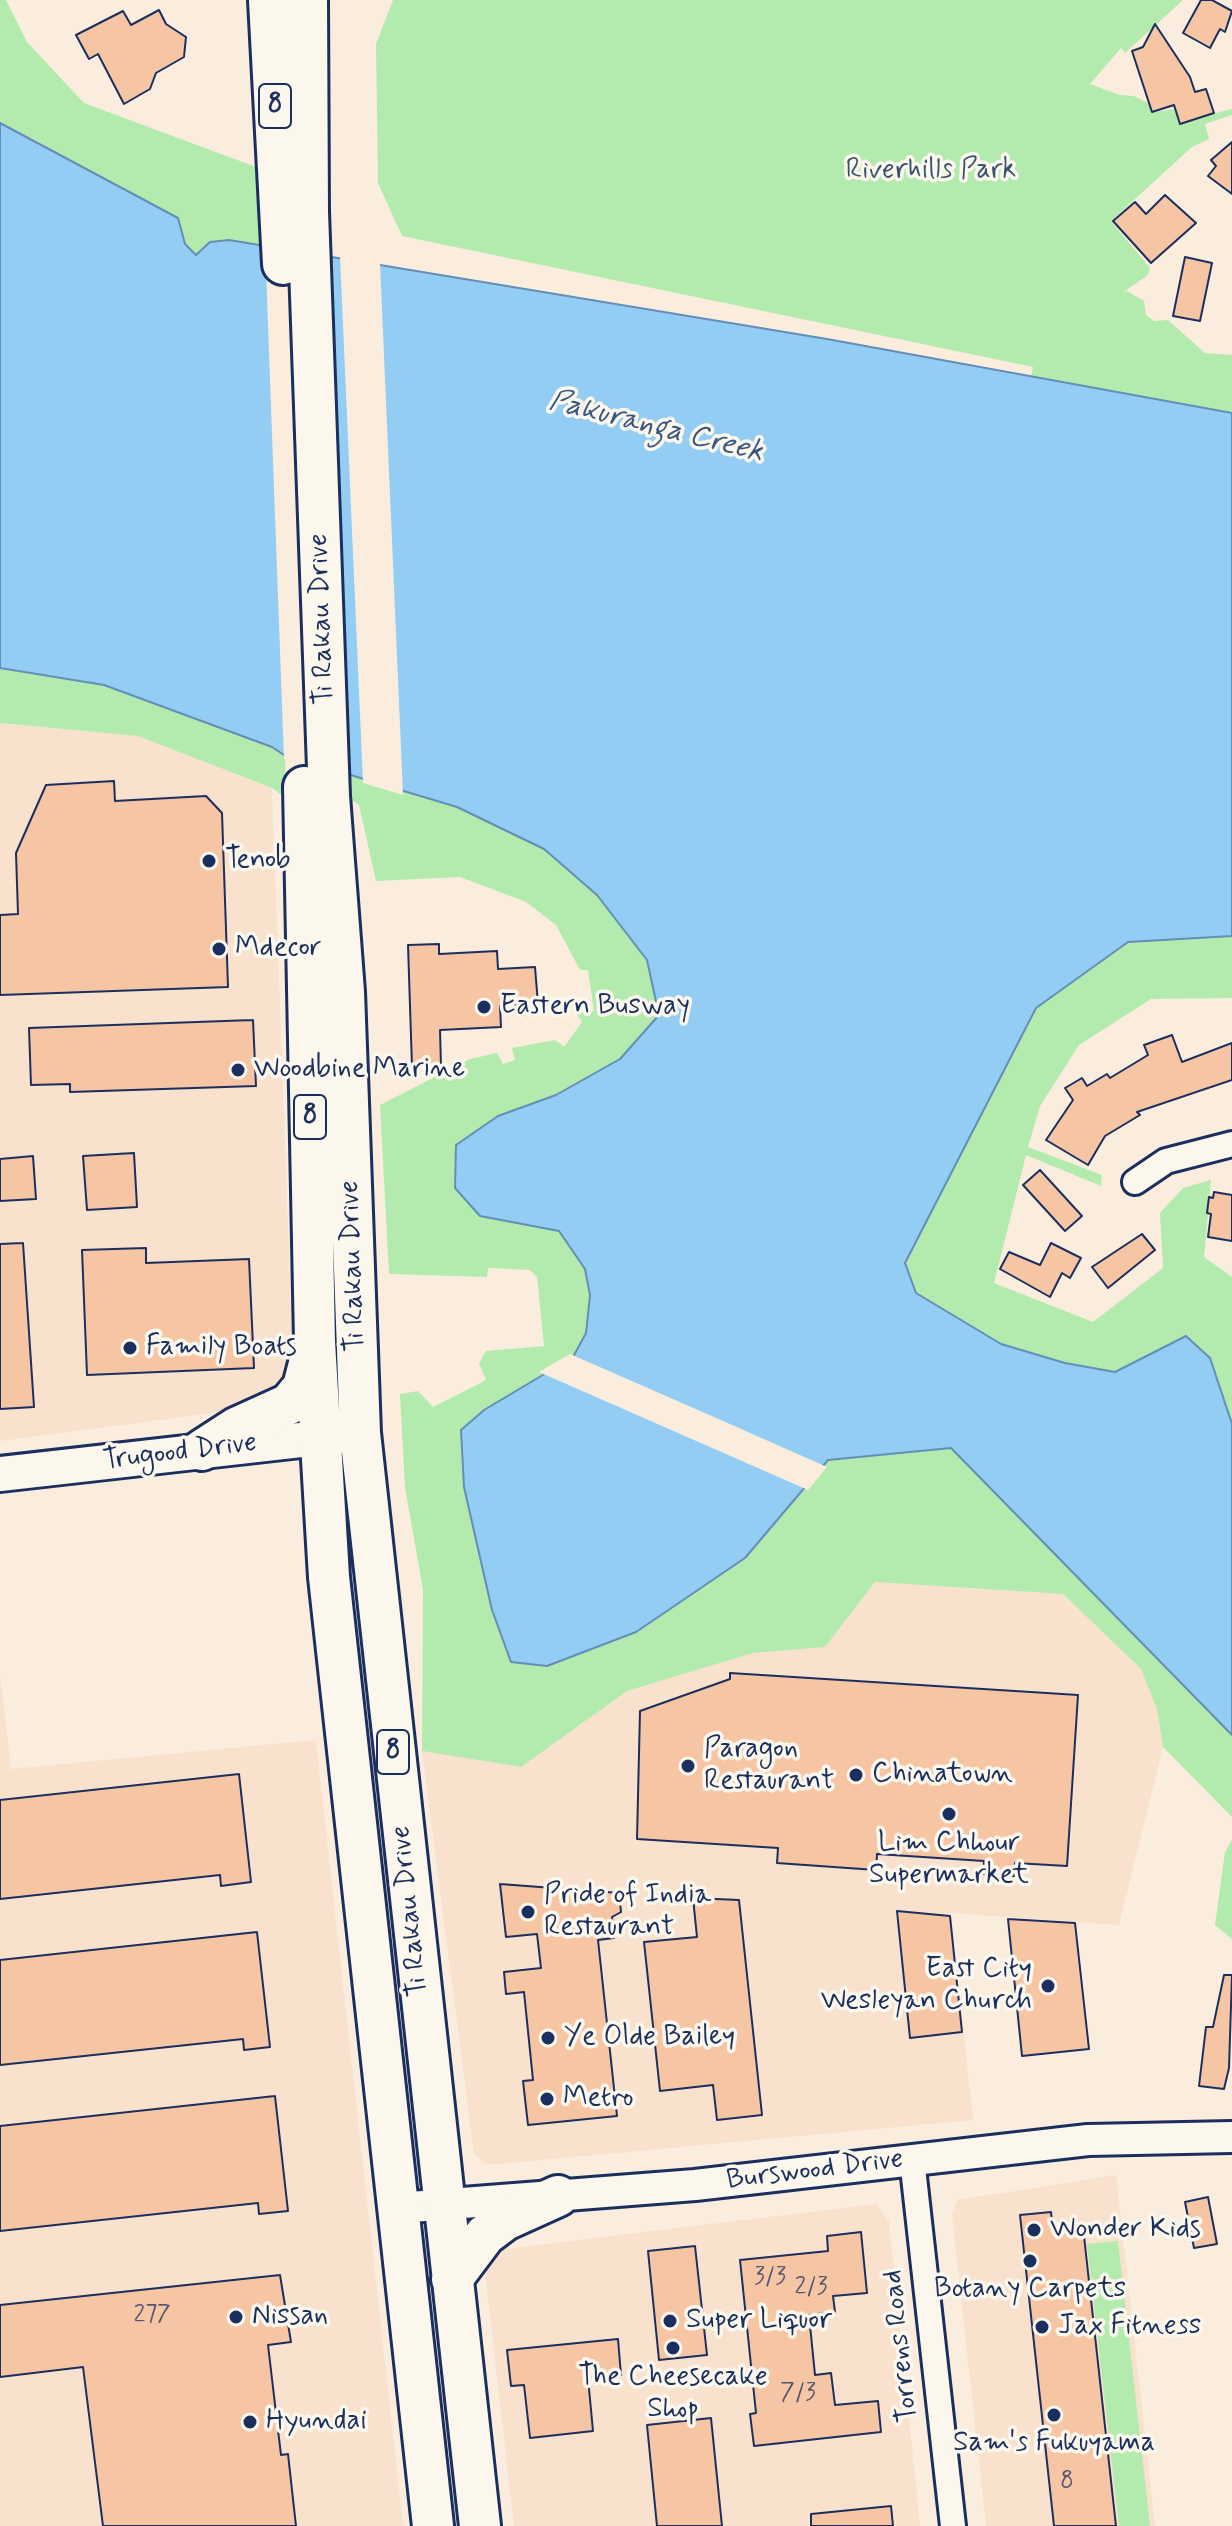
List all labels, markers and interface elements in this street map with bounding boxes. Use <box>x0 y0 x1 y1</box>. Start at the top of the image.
road number: 8 <box>259 84 291 128</box>
park label: Riverhills Park <box>846 154 1016 188</box>
water label: Pakuranga Creek <box>545 384 767 472</box>
street label: Ti Rakau Drive <box>303 533 343 705</box>
place label: Tenob <box>225 844 291 878</box>
marker: Tenob <box>200 852 218 870</box>
place label: Mdecor <box>235 932 322 966</box>
marker: Mdecor <box>210 940 228 958</box>
place label: Eastern Busway <box>500 990 690 1024</box>
marker: Eastern Busway <box>475 998 493 1016</box>
place label: Woodbine Marine <box>254 1053 465 1087</box>
marker: Woodbine Marine <box>229 1061 247 1079</box>
road number: 8 <box>294 1095 326 1139</box>
street label: Ti Rakau Drive <box>334 1180 374 1352</box>
place label: Family Boats <box>146 1331 297 1365</box>
marker: Family Boats <box>121 1339 139 1357</box>
street label: Trugood Drive <box>101 1427 259 1479</box>
road number: 8 <box>377 1730 409 1774</box>
place label: Paragon Restaurant <box>704 1733 834 1799</box>
marker: Paragon Restaurant <box>679 1757 697 1775</box>
place label: Chinatown <box>872 1758 1013 1792</box>
marker: Chinatown <box>847 1766 865 1784</box>
marker: Lim Chhour Supermarket <box>940 1805 958 1823</box>
street label: Ti Rakau Drive <box>385 1824 437 1998</box>
place label: Lim Chhour Supermarket <box>869 1827 1029 1893</box>
place label: Pride of India Restaurant <box>544 1879 711 1945</box>
marker: Pride of India Restaurant <box>519 1903 537 1921</box>
place label: East City Wesleyan Church <box>821 1953 1032 2019</box>
marker: East City Wesleyan Church <box>1039 1977 1057 1995</box>
place label: Ye Olde Bailey <box>564 2021 735 2055</box>
marker: Ye Olde Bailey <box>539 2029 557 2047</box>
place label: Metro <box>563 2082 634 2116</box>
marker: Metro <box>538 2090 556 2108</box>
street label: Burswood Drive <box>725 2143 905 2199</box>
place label: Wonder Kids <box>1050 2213 1201 2247</box>
marker: Wonder Kids <box>1025 2221 1043 2239</box>
marker: Botany Carpets <box>1021 2252 1039 2270</box>
house number: 3/3 <box>754 2264 786 2292</box>
street label: Torrens Road <box>877 2268 927 2424</box>
place label: Botany Carpets <box>934 2273 1126 2307</box>
house number: 2/3 <box>794 2274 828 2302</box>
place label: Nissan <box>252 2300 328 2334</box>
house number: 277 <box>133 2302 171 2330</box>
place label: Super Liquor <box>686 2304 832 2338</box>
marker: Nissan <box>227 2308 245 2326</box>
place label: Jax Fitness <box>1058 2310 1201 2344</box>
marker: Super Liquor <box>661 2312 679 2330</box>
marker: Jax Fitness <box>1033 2318 1051 2336</box>
marker: The Cheesecake Shop <box>664 2339 682 2357</box>
place label: The Cheesecake Shop <box>578 2361 768 2427</box>
house number: 7/3 <box>780 2380 816 2408</box>
place label: Hyundai <box>266 2405 367 2439</box>
marker: Sam's Fukuyama <box>1045 2406 1063 2424</box>
marker: Hyundai <box>241 2413 259 2431</box>
place label: Sam's Fukuyama <box>953 2427 1155 2461</box>
house number: 8 <box>1060 2468 1074 2496</box>

